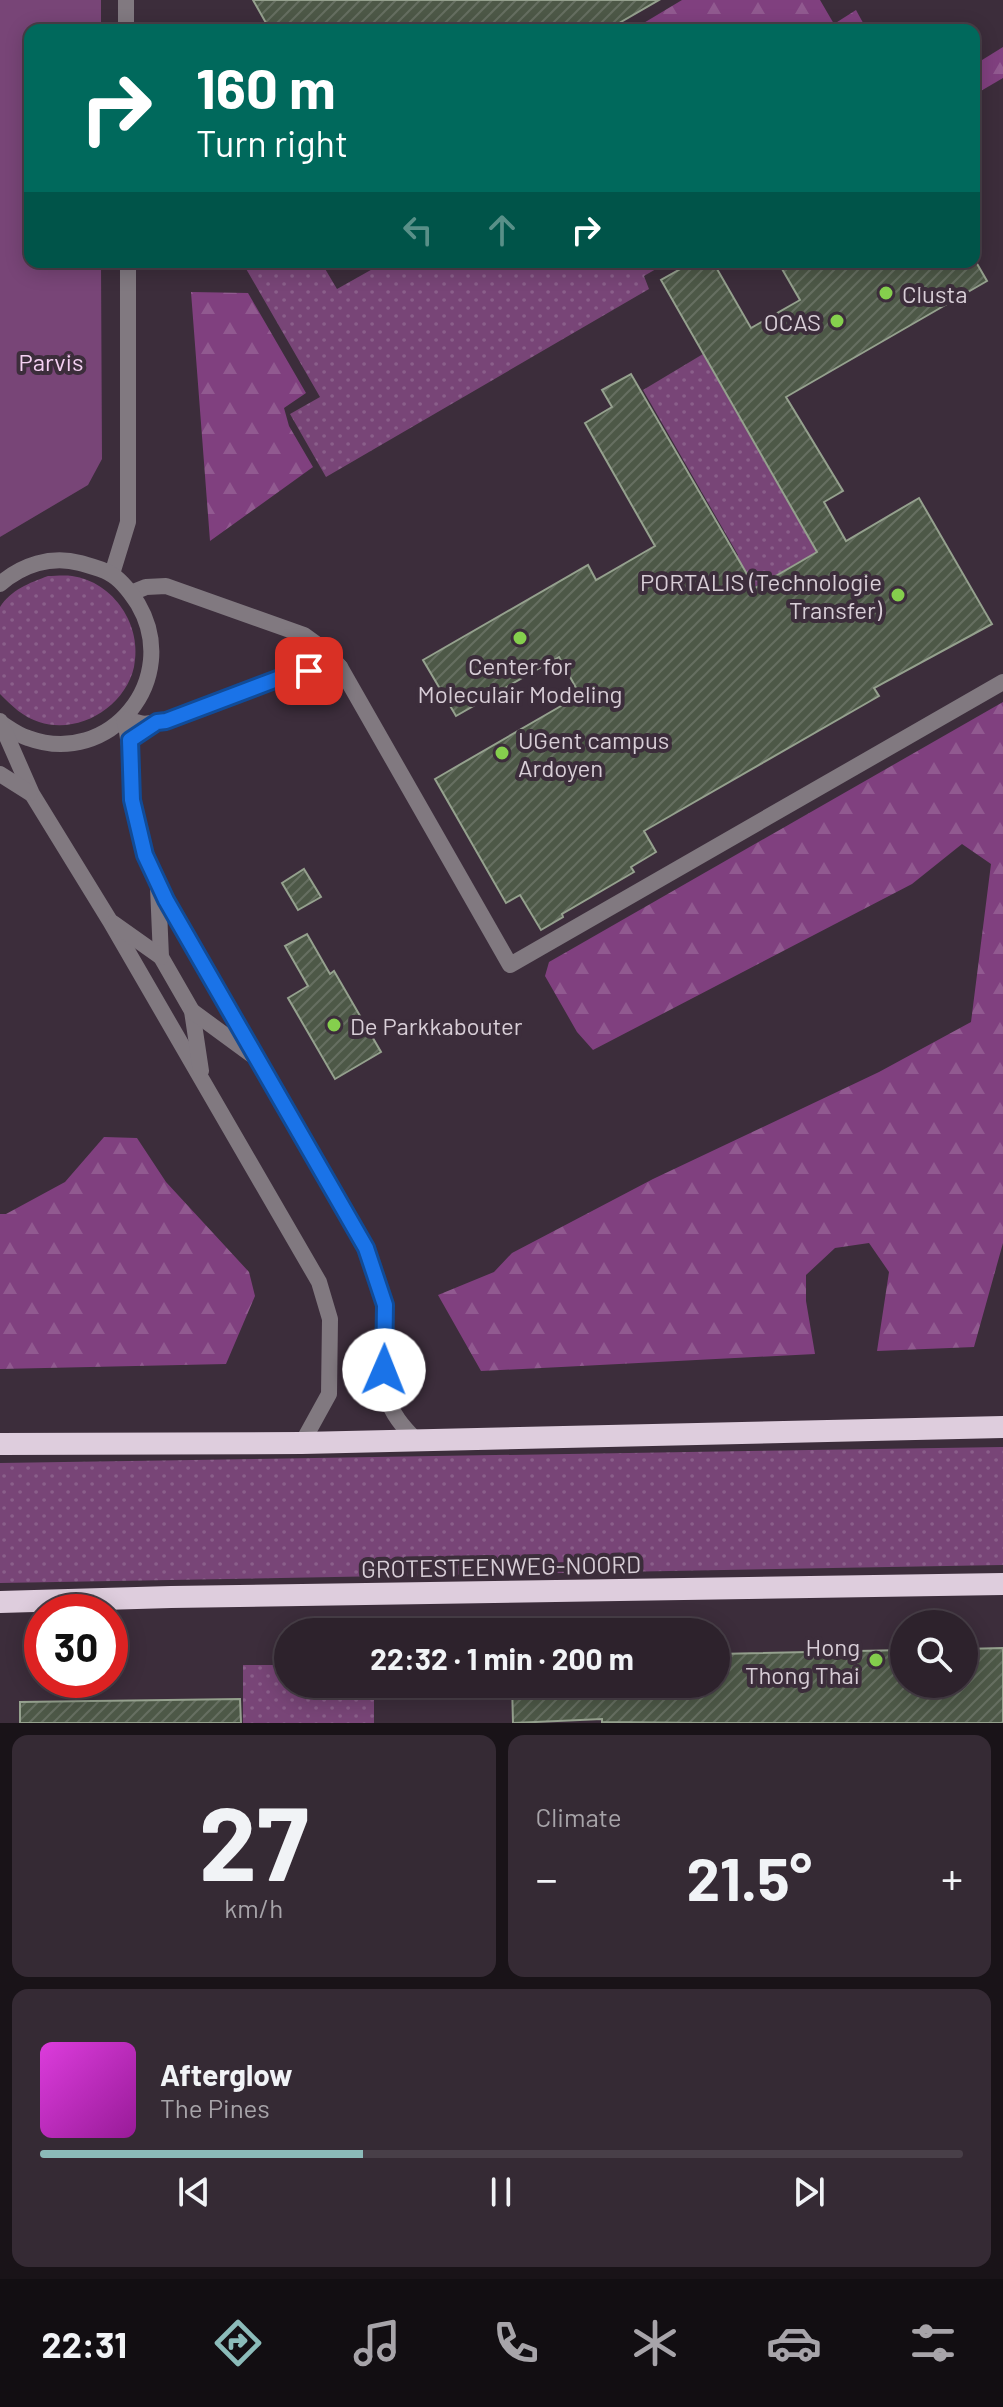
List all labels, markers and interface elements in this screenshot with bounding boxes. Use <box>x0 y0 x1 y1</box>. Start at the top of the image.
text: 160 m <box>196 53 336 120</box>
icon: right <box>64 56 168 160</box>
text: Turn right <box>196 121 348 164</box>
icon: left <box>396 208 440 252</box>
icon: ahead <box>480 208 524 252</box>
icon: right <box>564 208 608 252</box>
place label: Clusta <box>902 279 967 308</box>
marker: Clusta <box>877 284 895 302</box>
place label: OCAS <box>764 307 821 336</box>
marker: OCAS <box>828 312 846 330</box>
park label: Parvis <box>19 347 83 376</box>
place label: PORTALIS (Technologie Transfer) <box>640 567 883 624</box>
marker: PORTALIS (Technologie Transfer) <box>889 586 907 604</box>
marker: Center for Moleculair Modeling <box>511 629 529 647</box>
pin <box>275 637 343 705</box>
icon: arrive <box>287 649 331 693</box>
place label: Center for Moleculair Modeling <box>418 651 622 708</box>
place label: UGent campus Ardoyen <box>518 725 669 782</box>
marker: UGent campus Ardoyen <box>493 744 511 762</box>
place label: De Parkkabouter <box>350 1011 523 1040</box>
marker: De Parkkabouter <box>325 1016 343 1034</box>
position arrow <box>342 1328 426 1412</box>
street label: GROTESTEENWEG-NOORD <box>361 1549 641 1583</box>
speed limit sign: 30 <box>24 1594 128 1698</box>
map controls <box>890 1610 978 1698</box>
button: search <box>890 1610 978 1698</box>
place label: Hong Thong Thai <box>745 1632 860 1689</box>
text: 22:32 · 1 min · 200 m <box>370 1640 634 1676</box>
marker: Hong Thong Thai <box>867 1651 885 1669</box>
text: 27 <box>199 1777 309 1902</box>
text: Climate <box>536 1801 622 1832</box>
text: 21.5° <box>686 1841 812 1913</box>
text: − <box>536 1851 558 1904</box>
text: + <box>941 1851 963 1904</box>
text: km/h <box>224 1892 283 1923</box>
text: Afterglow <box>160 2056 293 2092</box>
text: The Pines <box>160 2092 270 2123</box>
icon: previous <box>172 2170 216 2214</box>
icon: pause <box>479 2170 523 2214</box>
icon: next <box>787 2170 831 2214</box>
icon: directions <box>210 2315 266 2371</box>
icon: music <box>349 2315 405 2371</box>
icon: phone <box>488 2315 544 2371</box>
icon: climate <box>627 2315 683 2371</box>
icon: car <box>766 2315 822 2371</box>
icon: filters <box>905 2315 961 2371</box>
text: 22:31 <box>42 2322 127 2365</box>

